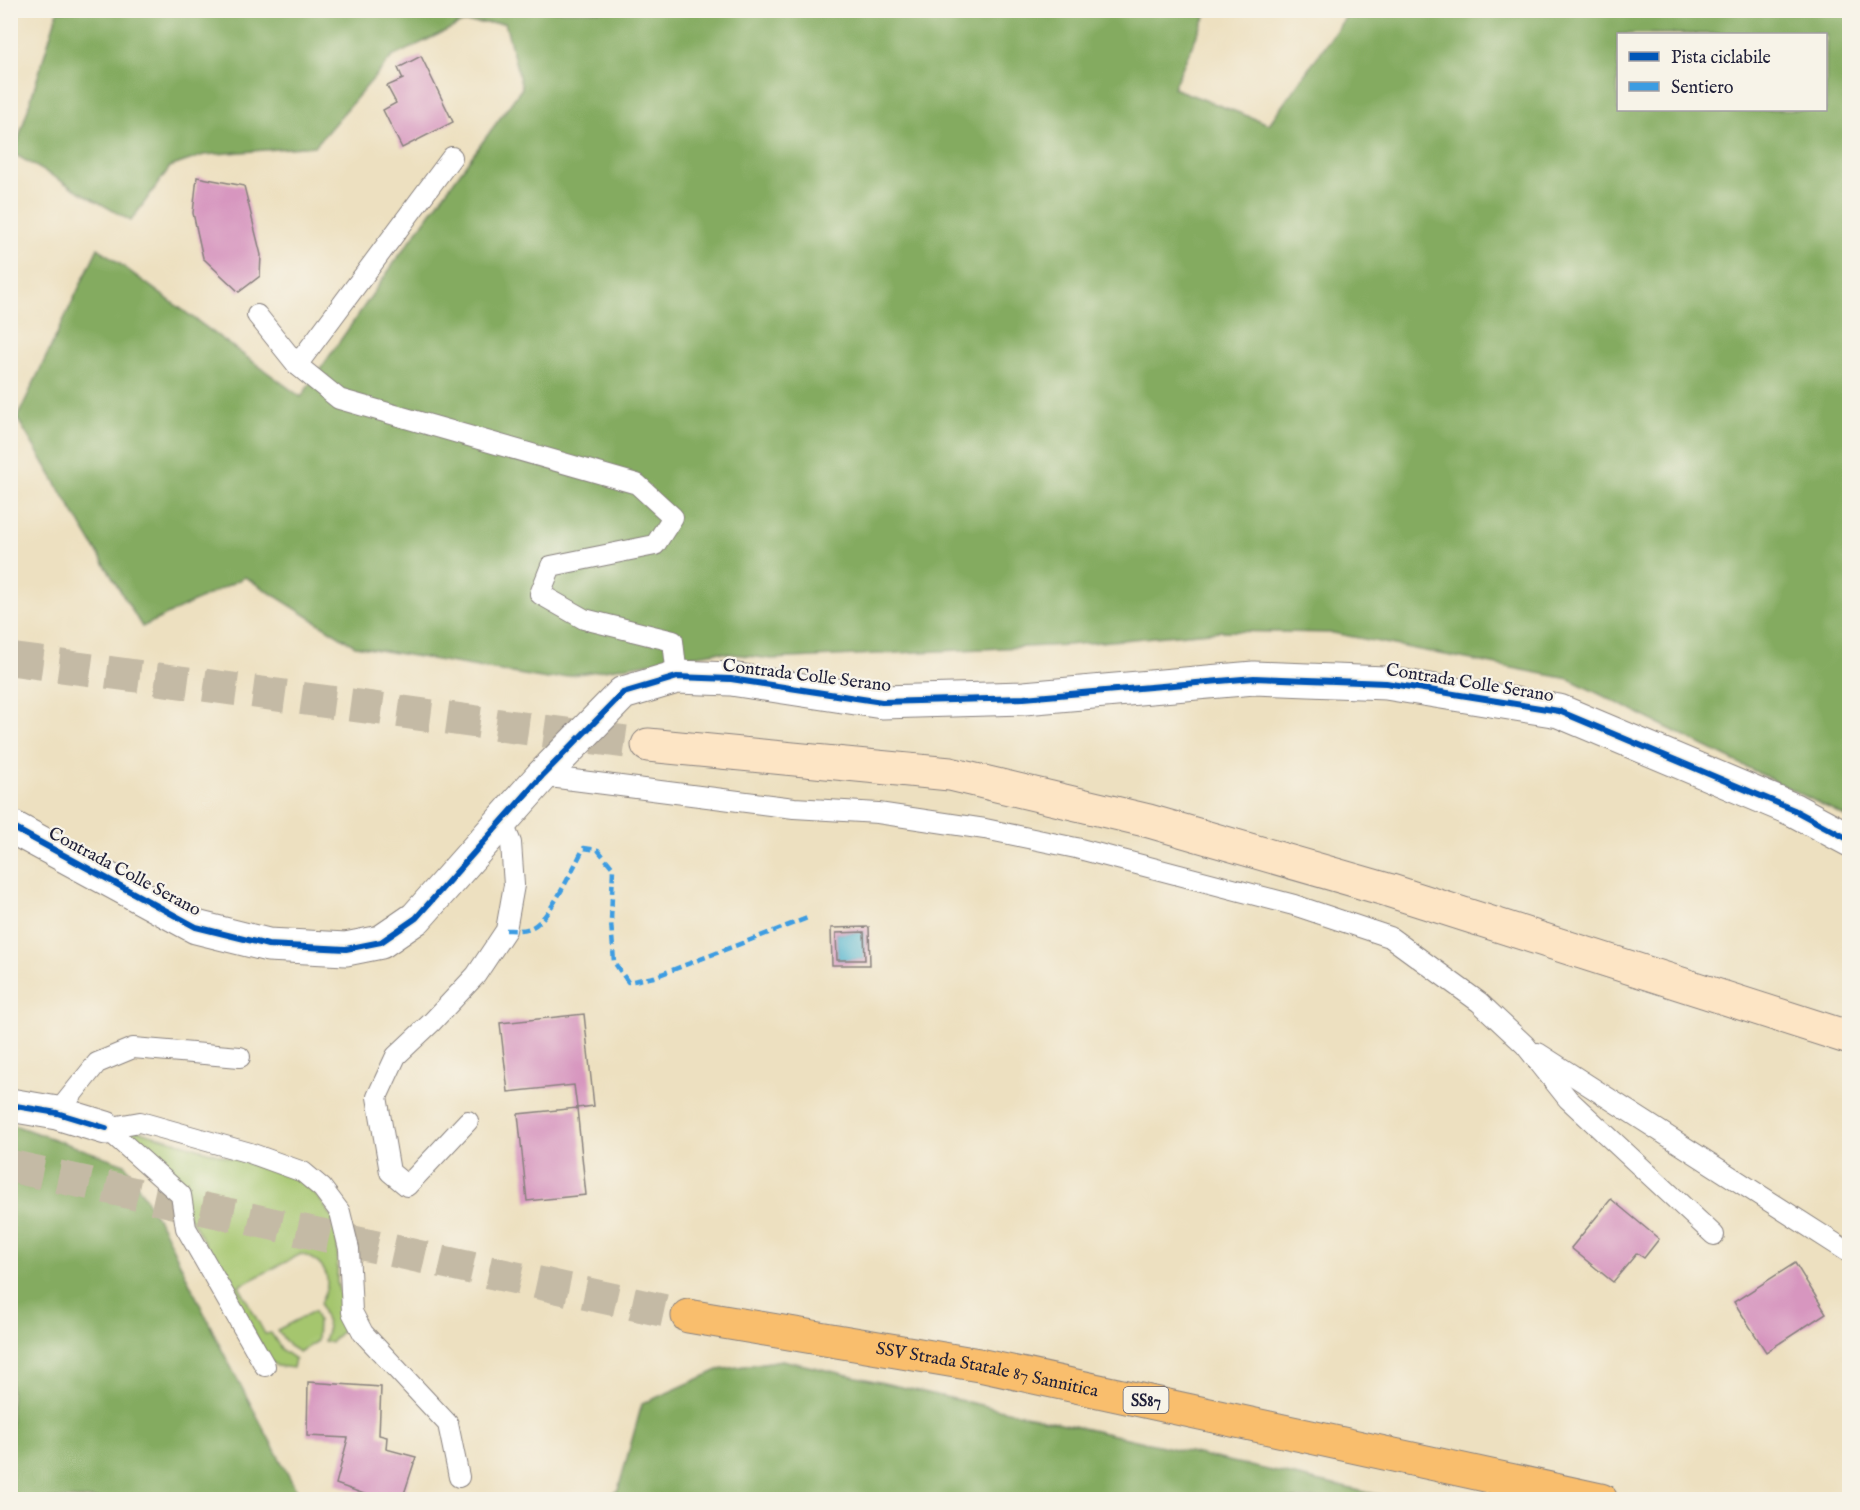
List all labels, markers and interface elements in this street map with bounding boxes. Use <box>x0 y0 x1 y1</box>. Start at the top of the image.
legend <box>1617 33 1827 111</box>
text: Pista ciclabile <box>1671 47 1771 70</box>
text: Sentiero <box>1671 77 1734 100</box>
street label: Contrada Colle Serano <box>721 655 893 698</box>
street label: Contrada Colle Serano <box>1384 659 1556 708</box>
street label: Contrada Colle Serano <box>44 822 205 922</box>
street label: SSV Strada Statale 87 Sannitica <box>874 1338 1101 1404</box>
road number: SS87 <box>1124 1387 1168 1413</box>

